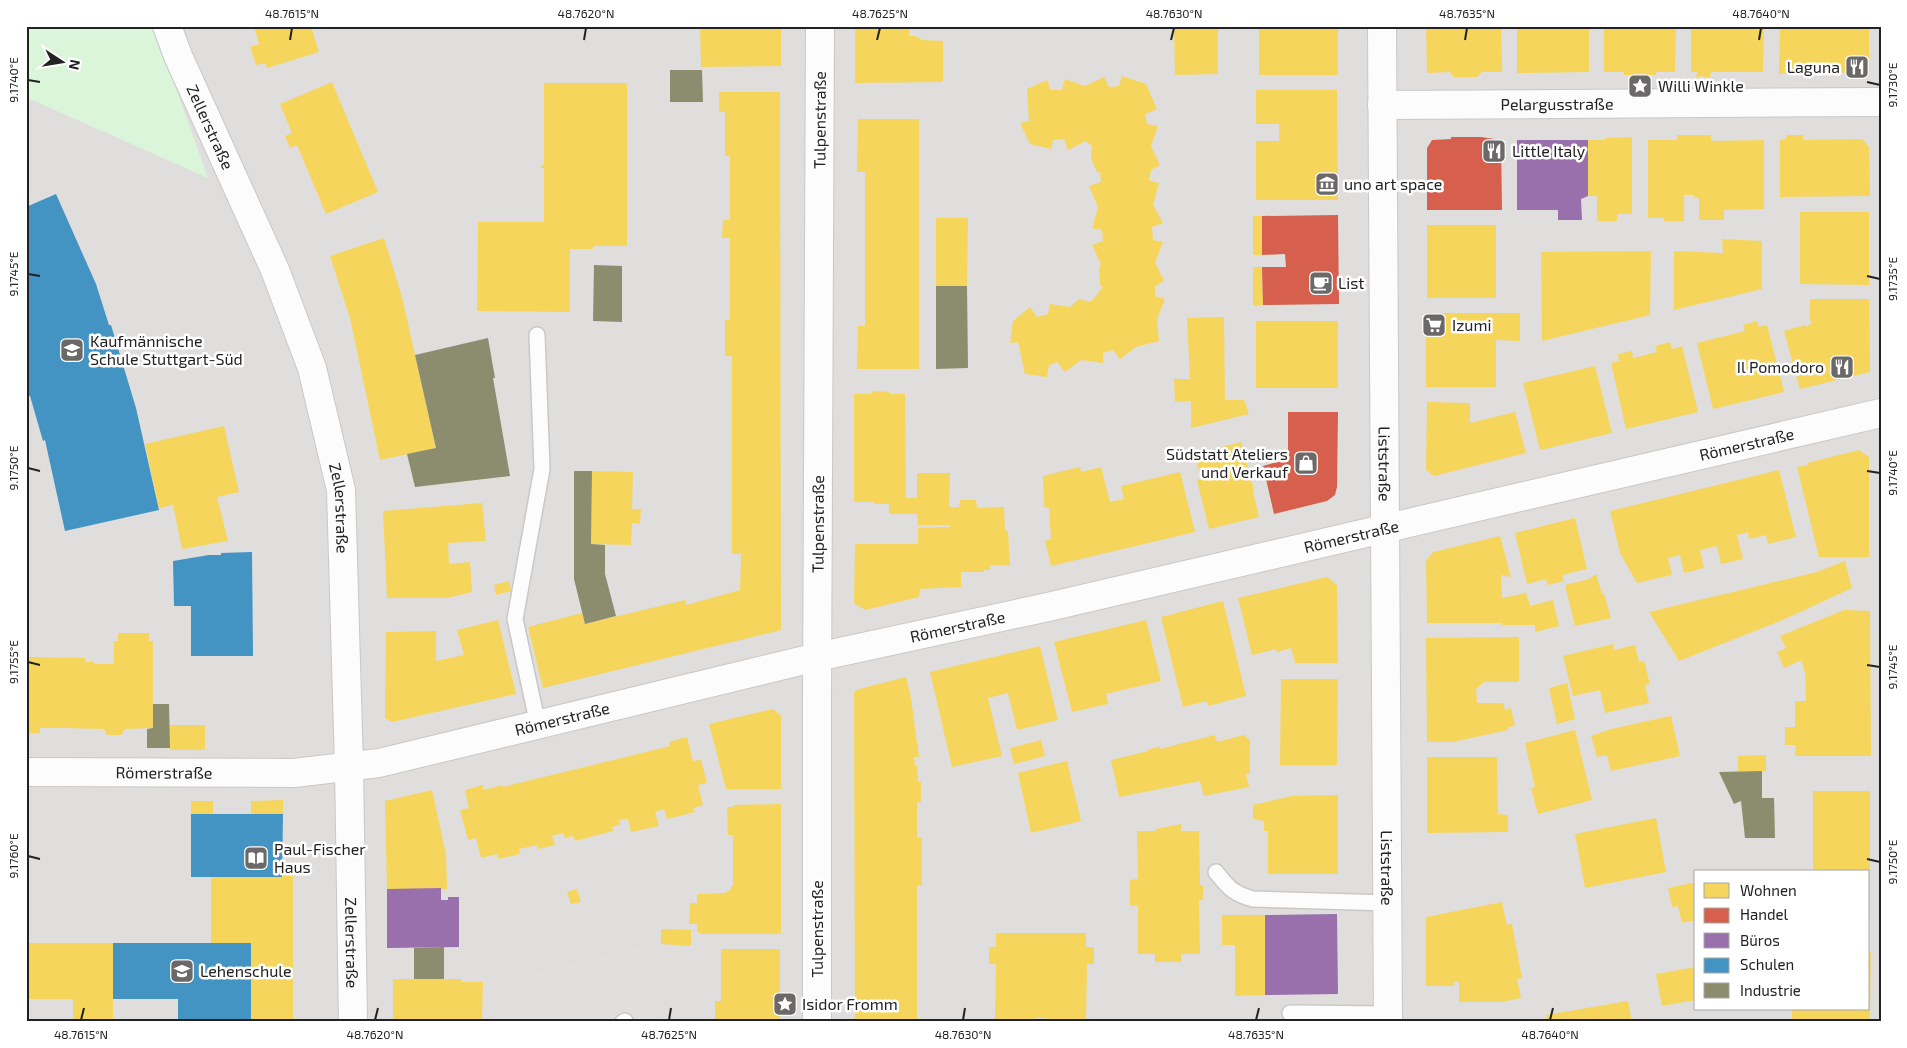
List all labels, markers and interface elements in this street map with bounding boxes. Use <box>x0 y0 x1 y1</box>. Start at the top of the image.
text: 48.7615°N <box>265 6 319 20</box>
text: 48.7620°N <box>558 6 614 20</box>
text: 48.7625°N <box>852 6 908 20</box>
text: 48.7630°N <box>1146 6 1202 20</box>
text: 48.7635°N <box>1439 6 1495 20</box>
text: 48.7640°N <box>1732 6 1790 20</box>
north arrow <box>38 38 88 88</box>
restaurant icon: Laguna <box>1844 54 1870 80</box>
text: 9.1740°E <box>6 57 20 103</box>
place label: Laguna <box>1787 57 1840 76</box>
text: N <box>66 58 85 72</box>
text: 9.1730°E <box>1885 62 1899 108</box>
street label: Tulpenstraße <box>809 71 829 169</box>
place icon: Willi Winkle <box>1627 73 1653 99</box>
place label: Willi Winkle <box>1658 76 1744 95</box>
street label: Zellerstraße <box>183 81 238 172</box>
street label: Pelargusstraße <box>1500 94 1614 113</box>
restaurant icon: Little Italy <box>1481 138 1507 164</box>
place label: Little Italy <box>1512 141 1586 160</box>
museum icon: uno art space <box>1314 171 1340 197</box>
place label: uno art space <box>1344 174 1442 193</box>
text: 9.1745°E <box>6 251 20 296</box>
text: 9.1735°E <box>1885 257 1899 301</box>
cafe icon: List <box>1308 270 1334 296</box>
place label: List <box>1338 273 1364 292</box>
supermarket icon: Izumi <box>1421 312 1447 338</box>
place label: Izumi <box>1452 315 1491 334</box>
place label: Kaufmännische Schule Stuttgart-Süd <box>90 331 243 368</box>
school or university icon: Kaufmännische Schule Stuttgart-Süd <box>59 337 85 363</box>
restaurant icon: Il Pomodoro <box>1829 354 1855 380</box>
place label: Il Pomodoro <box>1737 357 1824 376</box>
street label: Römerstraße <box>1697 424 1796 464</box>
street label: Liststraße <box>1375 426 1395 502</box>
place label: Südstatt Ateliers und Verkauf <box>1166 444 1289 481</box>
text: 9.1750°E <box>6 445 20 490</box>
shop icon: Südstatt Ateliers und Verkauf <box>1293 450 1319 476</box>
text: 9.1740°E <box>1885 450 1899 496</box>
street label: Zellerstraße <box>326 461 353 554</box>
street label: Tulpenstraße <box>808 475 827 573</box>
street label: Römerstraße <box>1302 516 1400 556</box>
street label: Römerstraße <box>908 607 1007 646</box>
text: 9.1755°E <box>6 640 20 684</box>
text: 9.1745°E <box>1885 644 1899 689</box>
street label: Römerstraße <box>513 698 611 739</box>
street label: Römerstraße <box>116 762 212 782</box>
street label: Liststraße <box>1378 830 1397 906</box>
text: 9.1760°E <box>6 833 20 879</box>
place label: Paul-Fischer Haus <box>274 839 366 876</box>
text: 9.1750°E <box>1885 839 1899 884</box>
library icon: Paul-Fischer Haus <box>243 845 269 871</box>
legend <box>1694 870 1870 1010</box>
street label: Tulpenstraße <box>807 880 826 978</box>
text: Wohnen <box>1740 881 1797 899</box>
street label: Zellerstraße <box>342 897 362 988</box>
text: Handel <box>1740 905 1789 923</box>
text: Büros <box>1740 931 1780 949</box>
text: Schulen <box>1740 955 1794 973</box>
school or university icon: Lehenschule <box>169 958 195 984</box>
place label: Lehenschule <box>200 961 292 980</box>
text: Industrie <box>1740 981 1801 999</box>
place icon: Isidor Fromm <box>772 991 798 1017</box>
place label: Isidor Fromm <box>802 994 898 1013</box>
text: 48.7615°N <box>54 1027 108 1041</box>
text: 48.7620°N <box>347 1027 403 1041</box>
text: 48.7625°N <box>641 1027 697 1041</box>
text: 48.7630°N <box>935 1027 991 1041</box>
text: 48.7635°N <box>1228 1027 1284 1041</box>
text: 48.7640°N <box>1521 1027 1579 1041</box>

